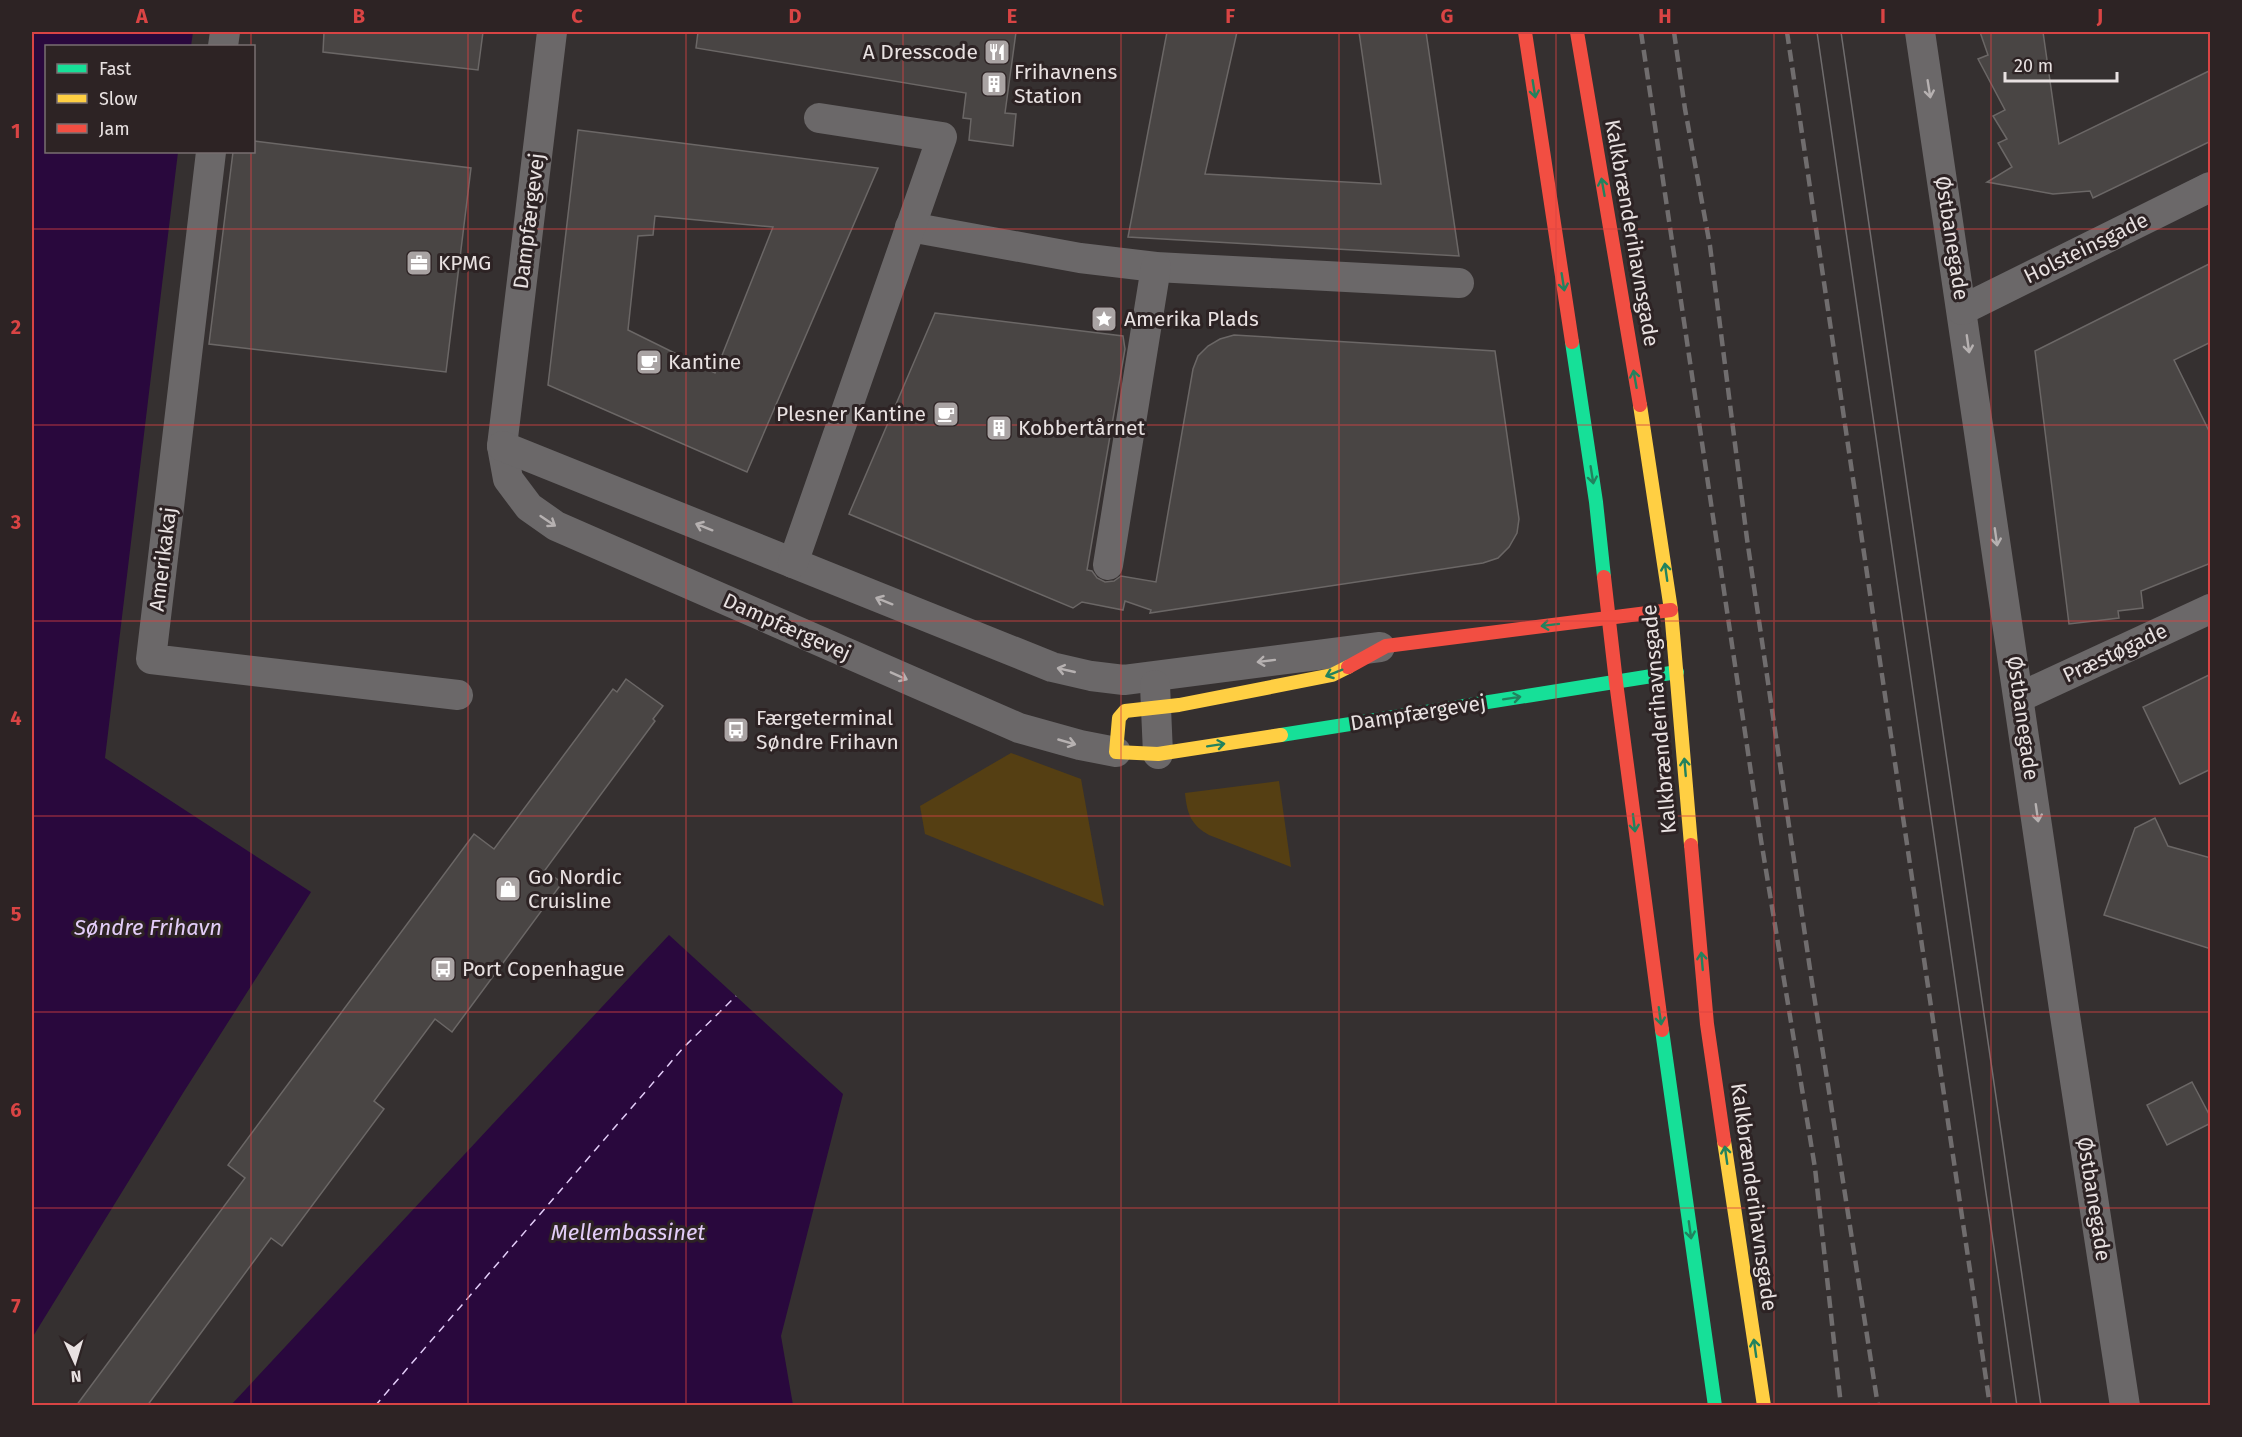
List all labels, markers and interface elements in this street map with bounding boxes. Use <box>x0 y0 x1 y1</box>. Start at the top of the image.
text: A <box>135 4 149 28</box>
text: B <box>353 4 365 28</box>
text: C <box>571 4 583 28</box>
text: D <box>788 4 802 28</box>
text: E <box>1007 4 1017 28</box>
text: F <box>1225 4 1235 28</box>
text: G <box>1441 4 1453 28</box>
text: H <box>1658 4 1672 28</box>
text: I <box>1880 4 1886 28</box>
text: J <box>2096 4 2103 28</box>
restaurant icon: A Dresscode <box>982 37 1012 67</box>
place label: A Dresscode <box>863 39 978 65</box>
legend <box>45 45 255 153</box>
scale bar <box>2005 45 2118 83</box>
text: 20 m <box>2014 55 2053 77</box>
text: Fast <box>99 58 132 80</box>
place label: Frihavnens Station <box>1014 59 1117 109</box>
building icon: Frihavnens Station <box>979 69 1009 99</box>
one-way arrow <box>1528 79 1539 99</box>
one-way arrow <box>1924 79 1935 99</box>
text: Slow <box>99 88 138 110</box>
street label: Kalkbrænderihavnsgade <box>1599 117 1665 349</box>
text: Jam <box>99 118 130 140</box>
text: 1 <box>11 119 21 143</box>
street label: Dampfærgevej <box>508 151 550 291</box>
street label: Østbanegade <box>1929 174 1975 302</box>
one-way arrow <box>1597 178 1608 198</box>
street label: Holsteinsgade <box>2020 207 2152 289</box>
office icon: KPMG <box>404 248 434 278</box>
place label: KPMG <box>438 250 491 276</box>
one-way arrow <box>1558 272 1569 292</box>
place icon: Amerika Plads <box>1089 304 1119 334</box>
place label: Amerika Plads <box>1124 306 1259 332</box>
text: 2 <box>11 315 21 339</box>
one-way arrow <box>1962 334 1973 354</box>
cafe icon: Kantine <box>634 347 664 377</box>
place label: Kantine <box>668 349 741 375</box>
one-way arrow <box>1630 370 1641 390</box>
cafe icon: Plesner Kantine <box>931 399 961 429</box>
place label: Plesner Kantine <box>776 401 926 427</box>
building icon: Kobbertårnet <box>984 413 1014 443</box>
place label: Kobbertårnet <box>1018 415 1146 441</box>
one-way arrow <box>1587 465 1598 484</box>
street label: Amerikakaj <box>144 505 182 613</box>
text: 3 <box>10 510 21 534</box>
one-way arrow <box>539 515 556 527</box>
one-way arrow <box>695 521 713 532</box>
one-way arrow <box>1991 527 2002 547</box>
one-way arrow <box>1661 563 1672 582</box>
street label: Dampfærgevej <box>719 587 855 667</box>
one-way arrow <box>876 595 894 606</box>
street label: Kalkbrænderihavnsgade <box>1636 603 1682 835</box>
street label: Præstøgade <box>2059 617 2171 689</box>
one-way arrow <box>1541 620 1561 631</box>
street label: Østbanegade <box>2001 654 2045 782</box>
one-way arrow <box>1256 656 1276 667</box>
one-way arrow <box>1057 664 1077 675</box>
one-way arrow <box>1326 668 1344 679</box>
one-way arrow <box>890 671 908 682</box>
street label: Dampfærgevej <box>1348 689 1488 737</box>
one-way arrow <box>1502 693 1522 704</box>
place label: Færgeterminal Søndre Frihavn <box>756 705 899 755</box>
text: 4 <box>10 706 22 730</box>
bus stop icon: Færgeterminal Søndre Frihavn <box>721 715 751 745</box>
one-way arrow <box>1057 737 1076 748</box>
one-way arrow <box>1206 739 1225 750</box>
one-way arrow <box>1679 758 1690 778</box>
one-way arrow <box>2031 803 2042 823</box>
one-way arrow <box>1629 813 1640 833</box>
place label: Go Nordic Cruisline <box>528 864 622 914</box>
shop icon: Go Nordic Cruisline <box>493 874 523 904</box>
text: 5 <box>11 902 22 926</box>
water label: Søndre Frihavn <box>73 914 222 941</box>
one-way arrow <box>1696 952 1707 972</box>
bus stop icon: Port Copenhague <box>428 954 458 984</box>
place label: Port Copenhague <box>462 956 625 982</box>
one-way arrow <box>1654 1006 1665 1026</box>
street label: Kalkbrænderihavnsgade <box>1725 1081 1783 1313</box>
text: 6 <box>10 1098 22 1122</box>
street label: Østbanegade <box>2071 1135 2117 1263</box>
one-way arrow <box>1721 1145 1732 1165</box>
water label: Mellembassinet <box>551 1219 705 1246</box>
one-way arrow <box>1685 1220 1696 1240</box>
text: 7 <box>11 1294 21 1318</box>
north arrow <box>45 1332 105 1392</box>
one-way arrow <box>1750 1338 1761 1358</box>
text: N <box>70 1367 82 1386</box>

